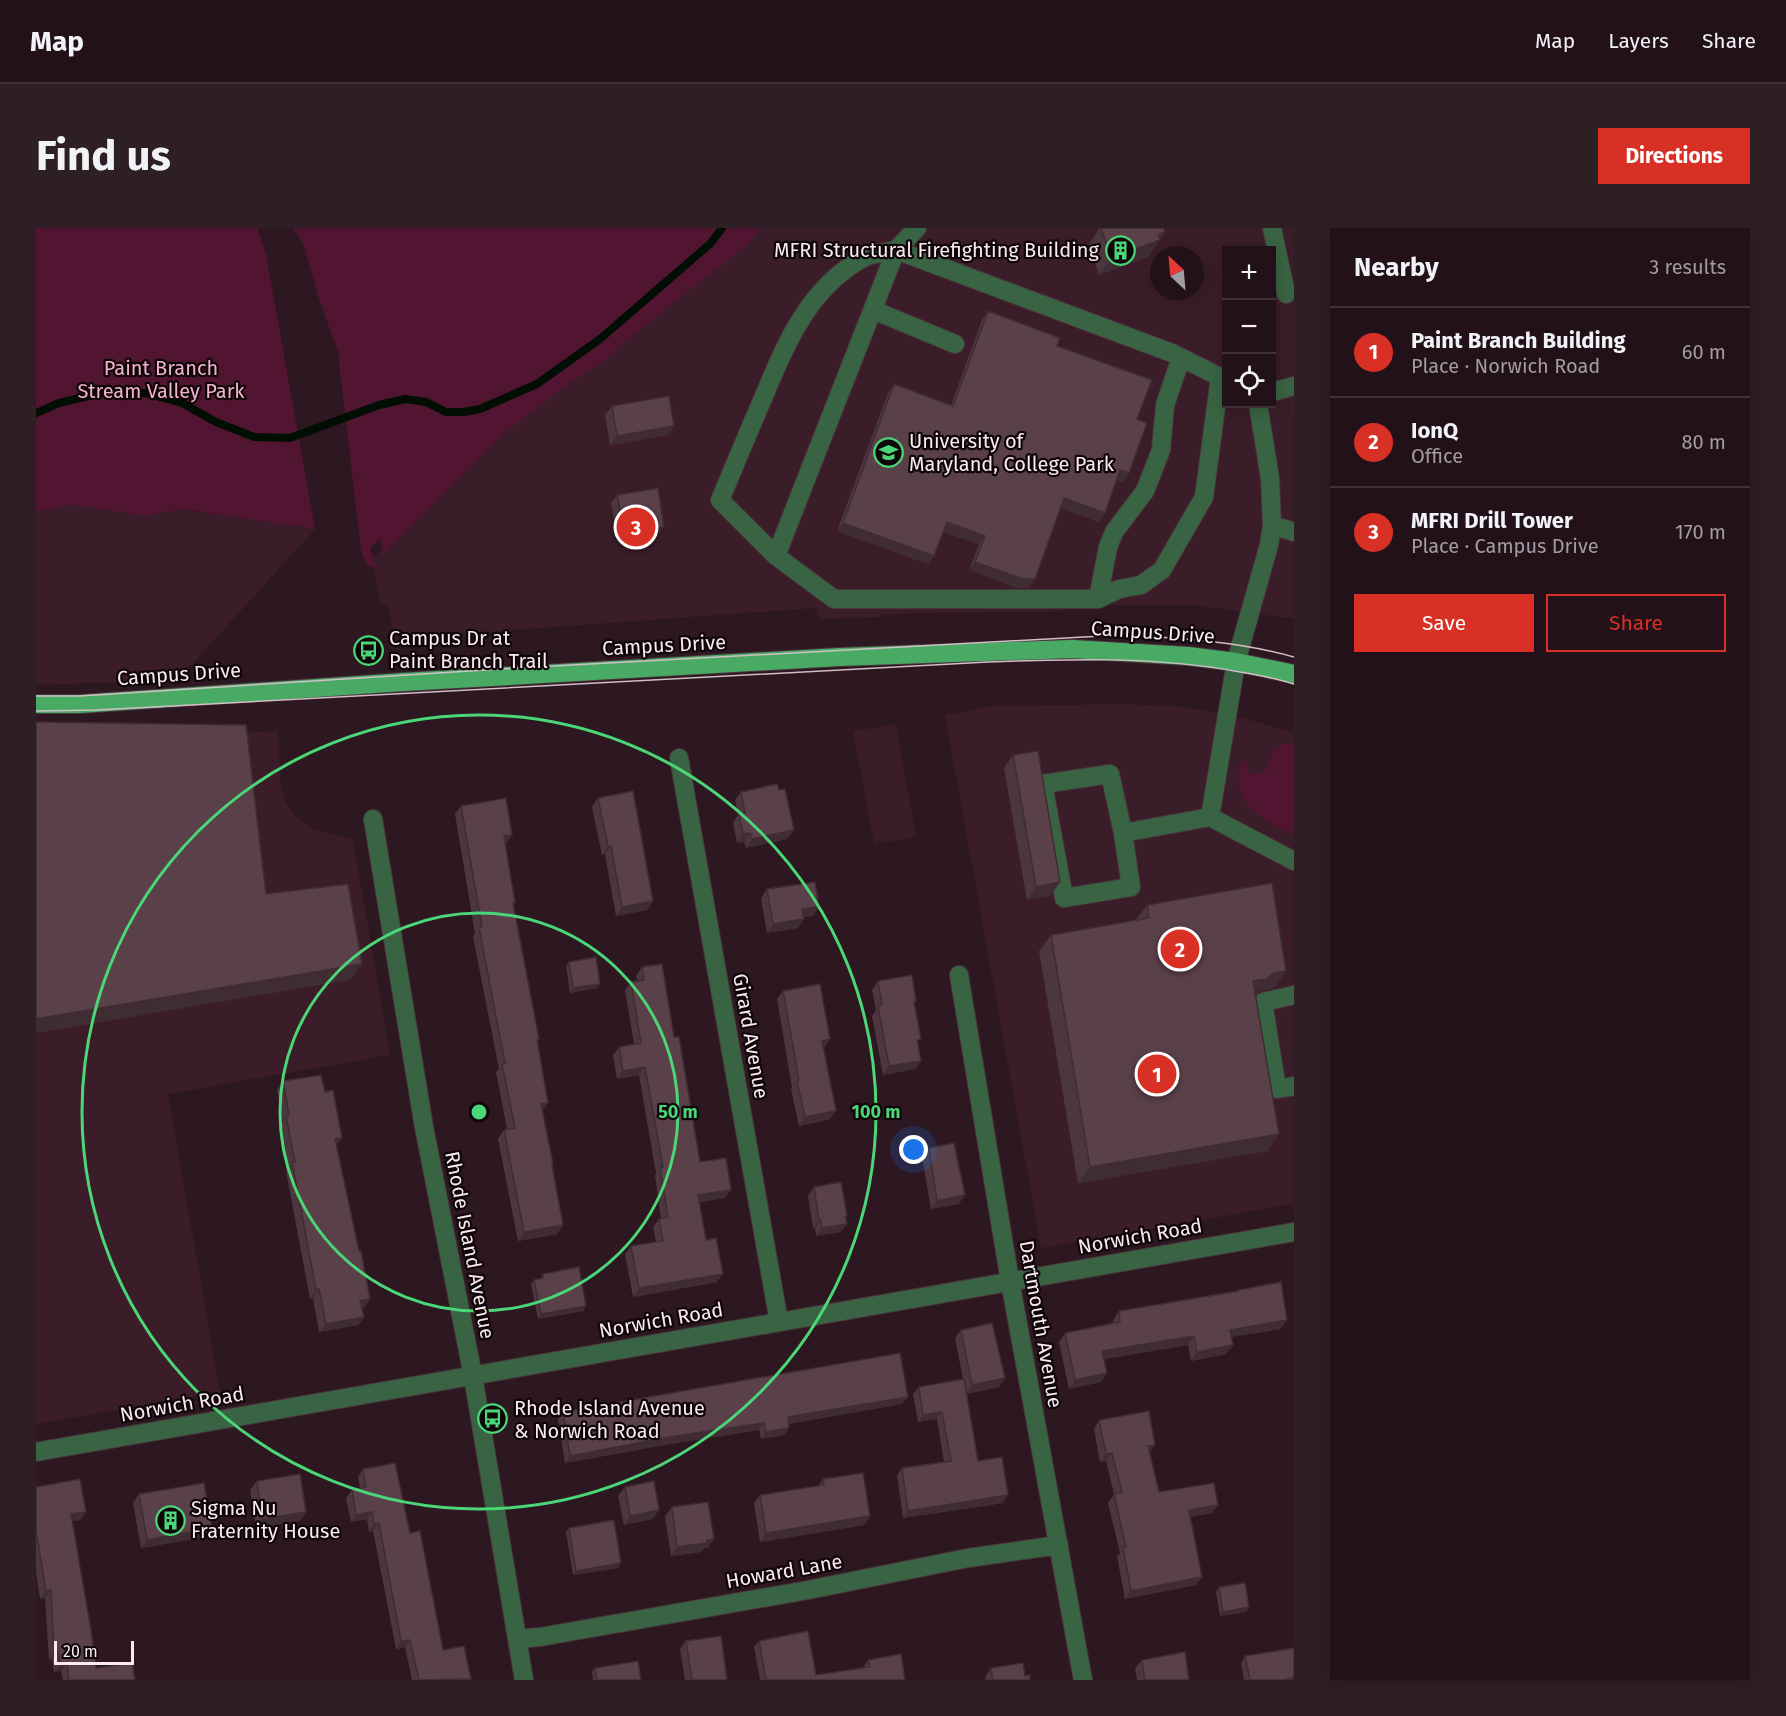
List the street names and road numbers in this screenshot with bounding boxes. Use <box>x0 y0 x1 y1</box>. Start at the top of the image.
street label: Campus Drive <box>1090 616 1216 648</box>
street label: Campus Drive <box>601 630 727 660</box>
street label: Campus Drive <box>116 658 242 690</box>
street label: Girard Avenue <box>728 971 774 1101</box>
street label: Rhode Island Avenue <box>440 1149 500 1341</box>
street label: Norwich Road <box>1076 1213 1204 1259</box>
street label: Dartmouth Avenue <box>1014 1238 1068 1410</box>
street label: Norwich Road <box>597 1297 725 1343</box>
street label: Norwich Road <box>118 1381 246 1427</box>
street label: Howard Lane <box>724 1549 844 1593</box>

